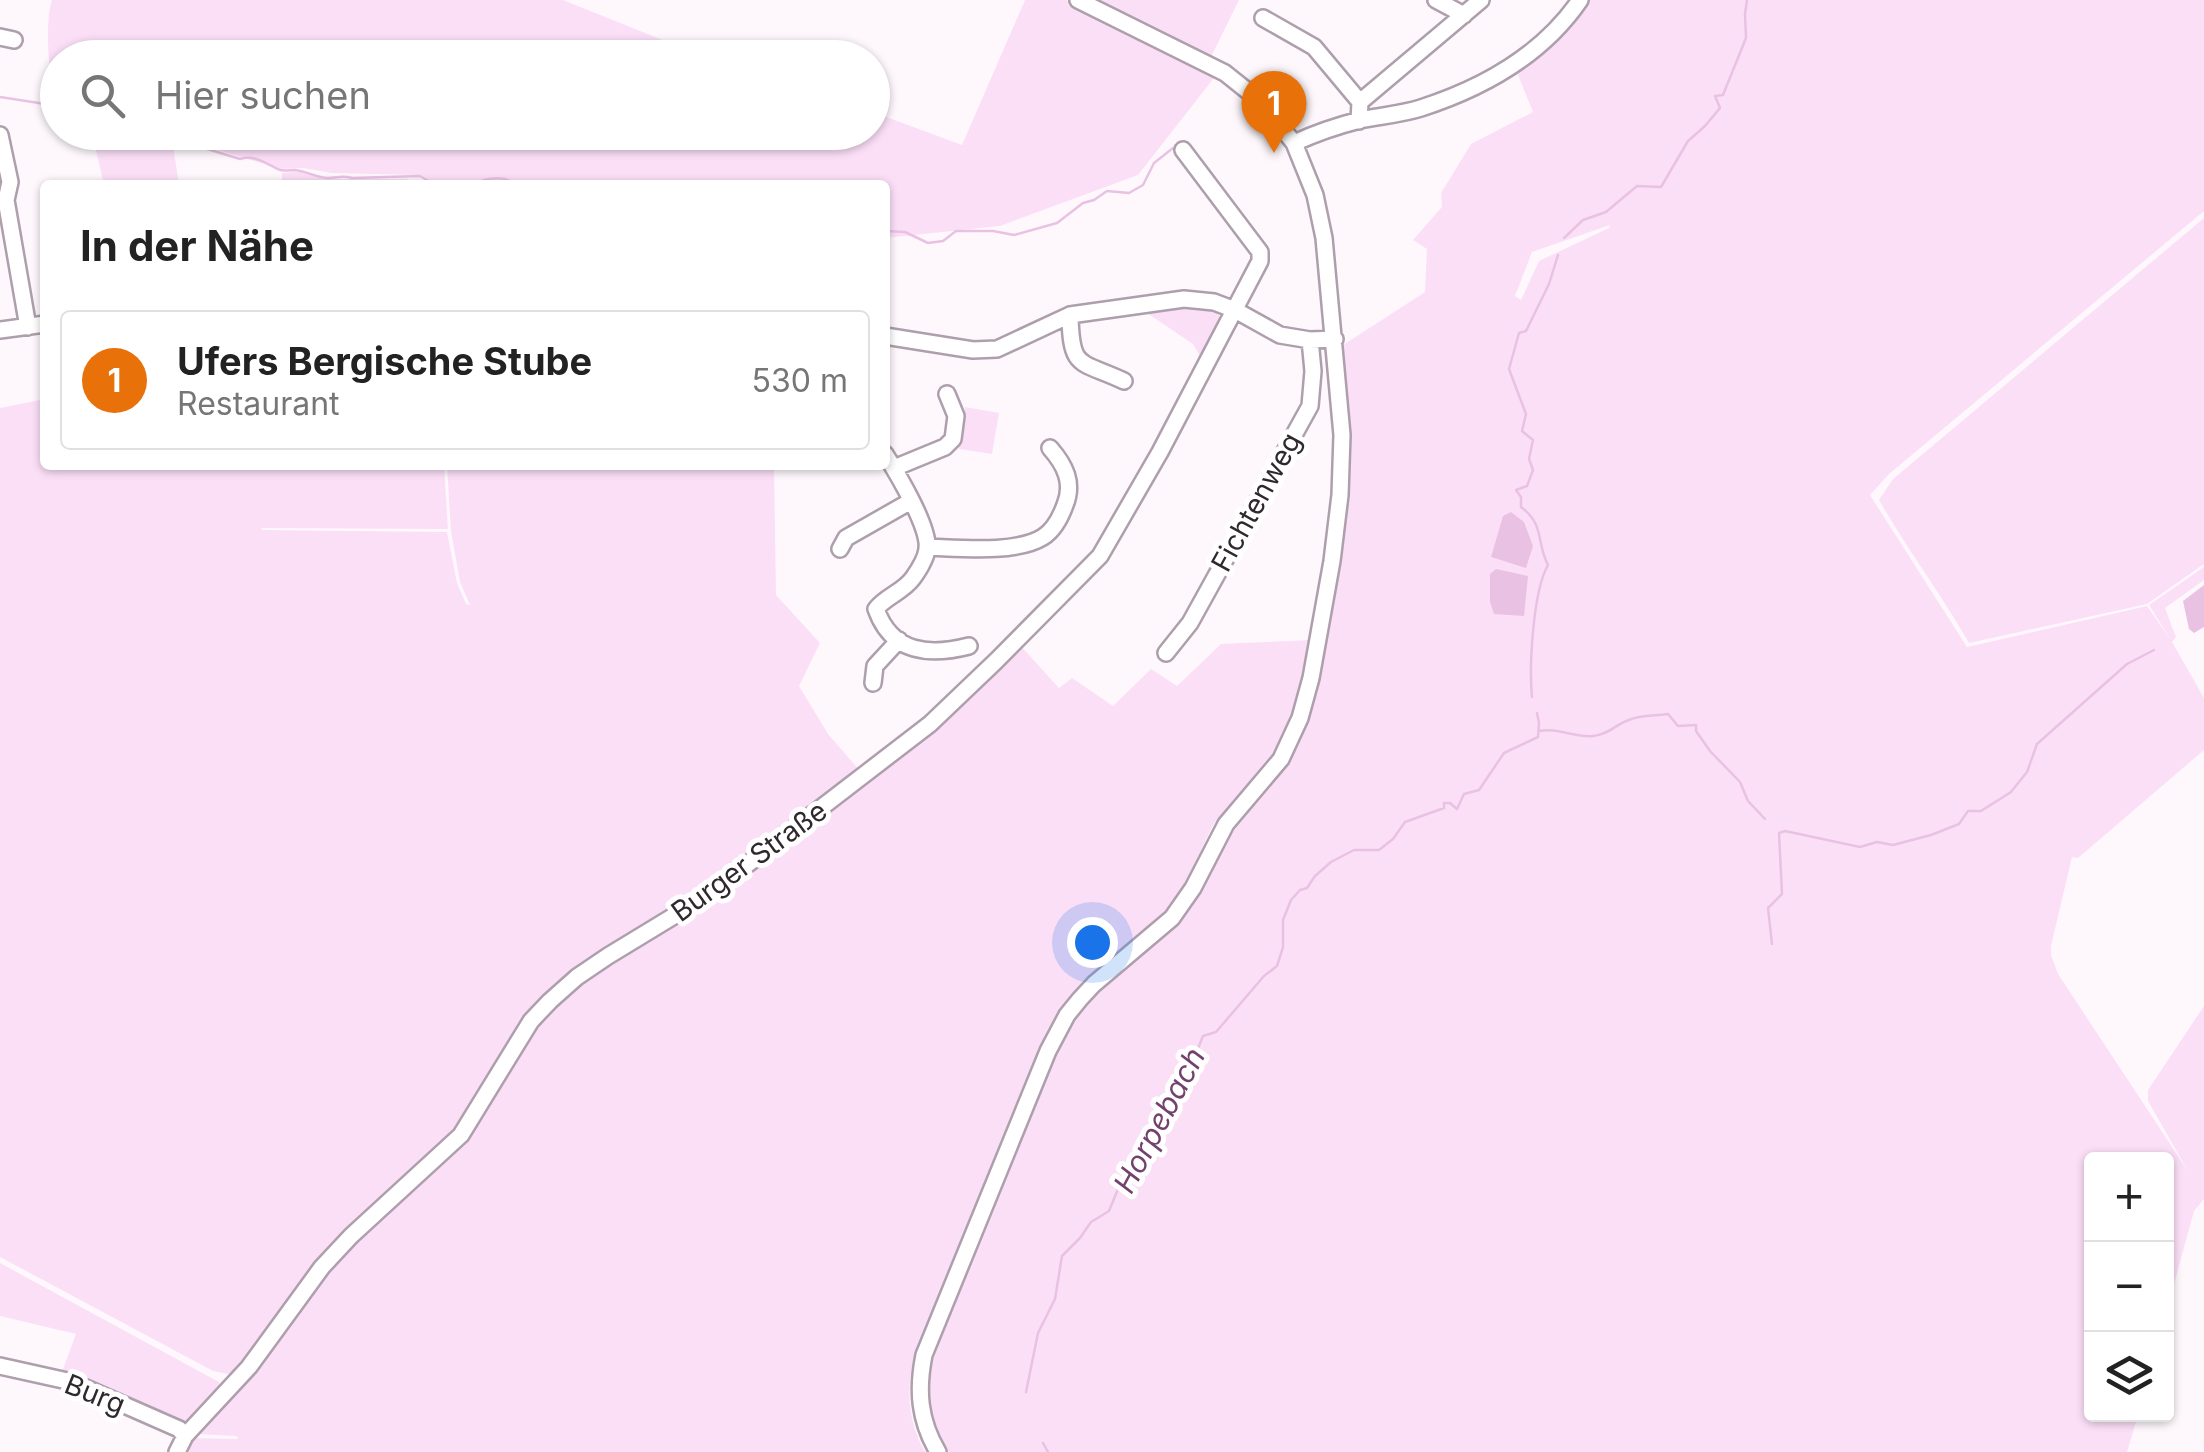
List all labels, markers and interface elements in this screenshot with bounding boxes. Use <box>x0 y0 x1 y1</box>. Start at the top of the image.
search box <box>40 40 890 150</box>
icon: search <box>75 68 130 123</box>
pin: 1 <box>1242 70 1306 153</box>
text: Hier suchen <box>155 72 371 118</box>
text: In der Nähe <box>80 220 314 271</box>
text: Ufers Bergische Stube <box>177 338 592 384</box>
text: 1 <box>108 361 121 400</box>
text: 530 m <box>752 361 848 400</box>
text: Restaurant <box>177 384 340 423</box>
street label: Fichtenweg <box>1204 427 1308 577</box>
street label: Burger Straße <box>665 793 833 929</box>
your location <box>1067 917 1118 968</box>
water label: Horpebach <box>1106 1041 1212 1199</box>
map controls <box>2084 1152 2174 1422</box>
button: + <box>2084 1152 2174 1242</box>
button: − <box>2084 1242 2174 1332</box>
button: layers <box>2084 1332 2174 1422</box>
street label: Burg <box>60 1367 130 1421</box>

